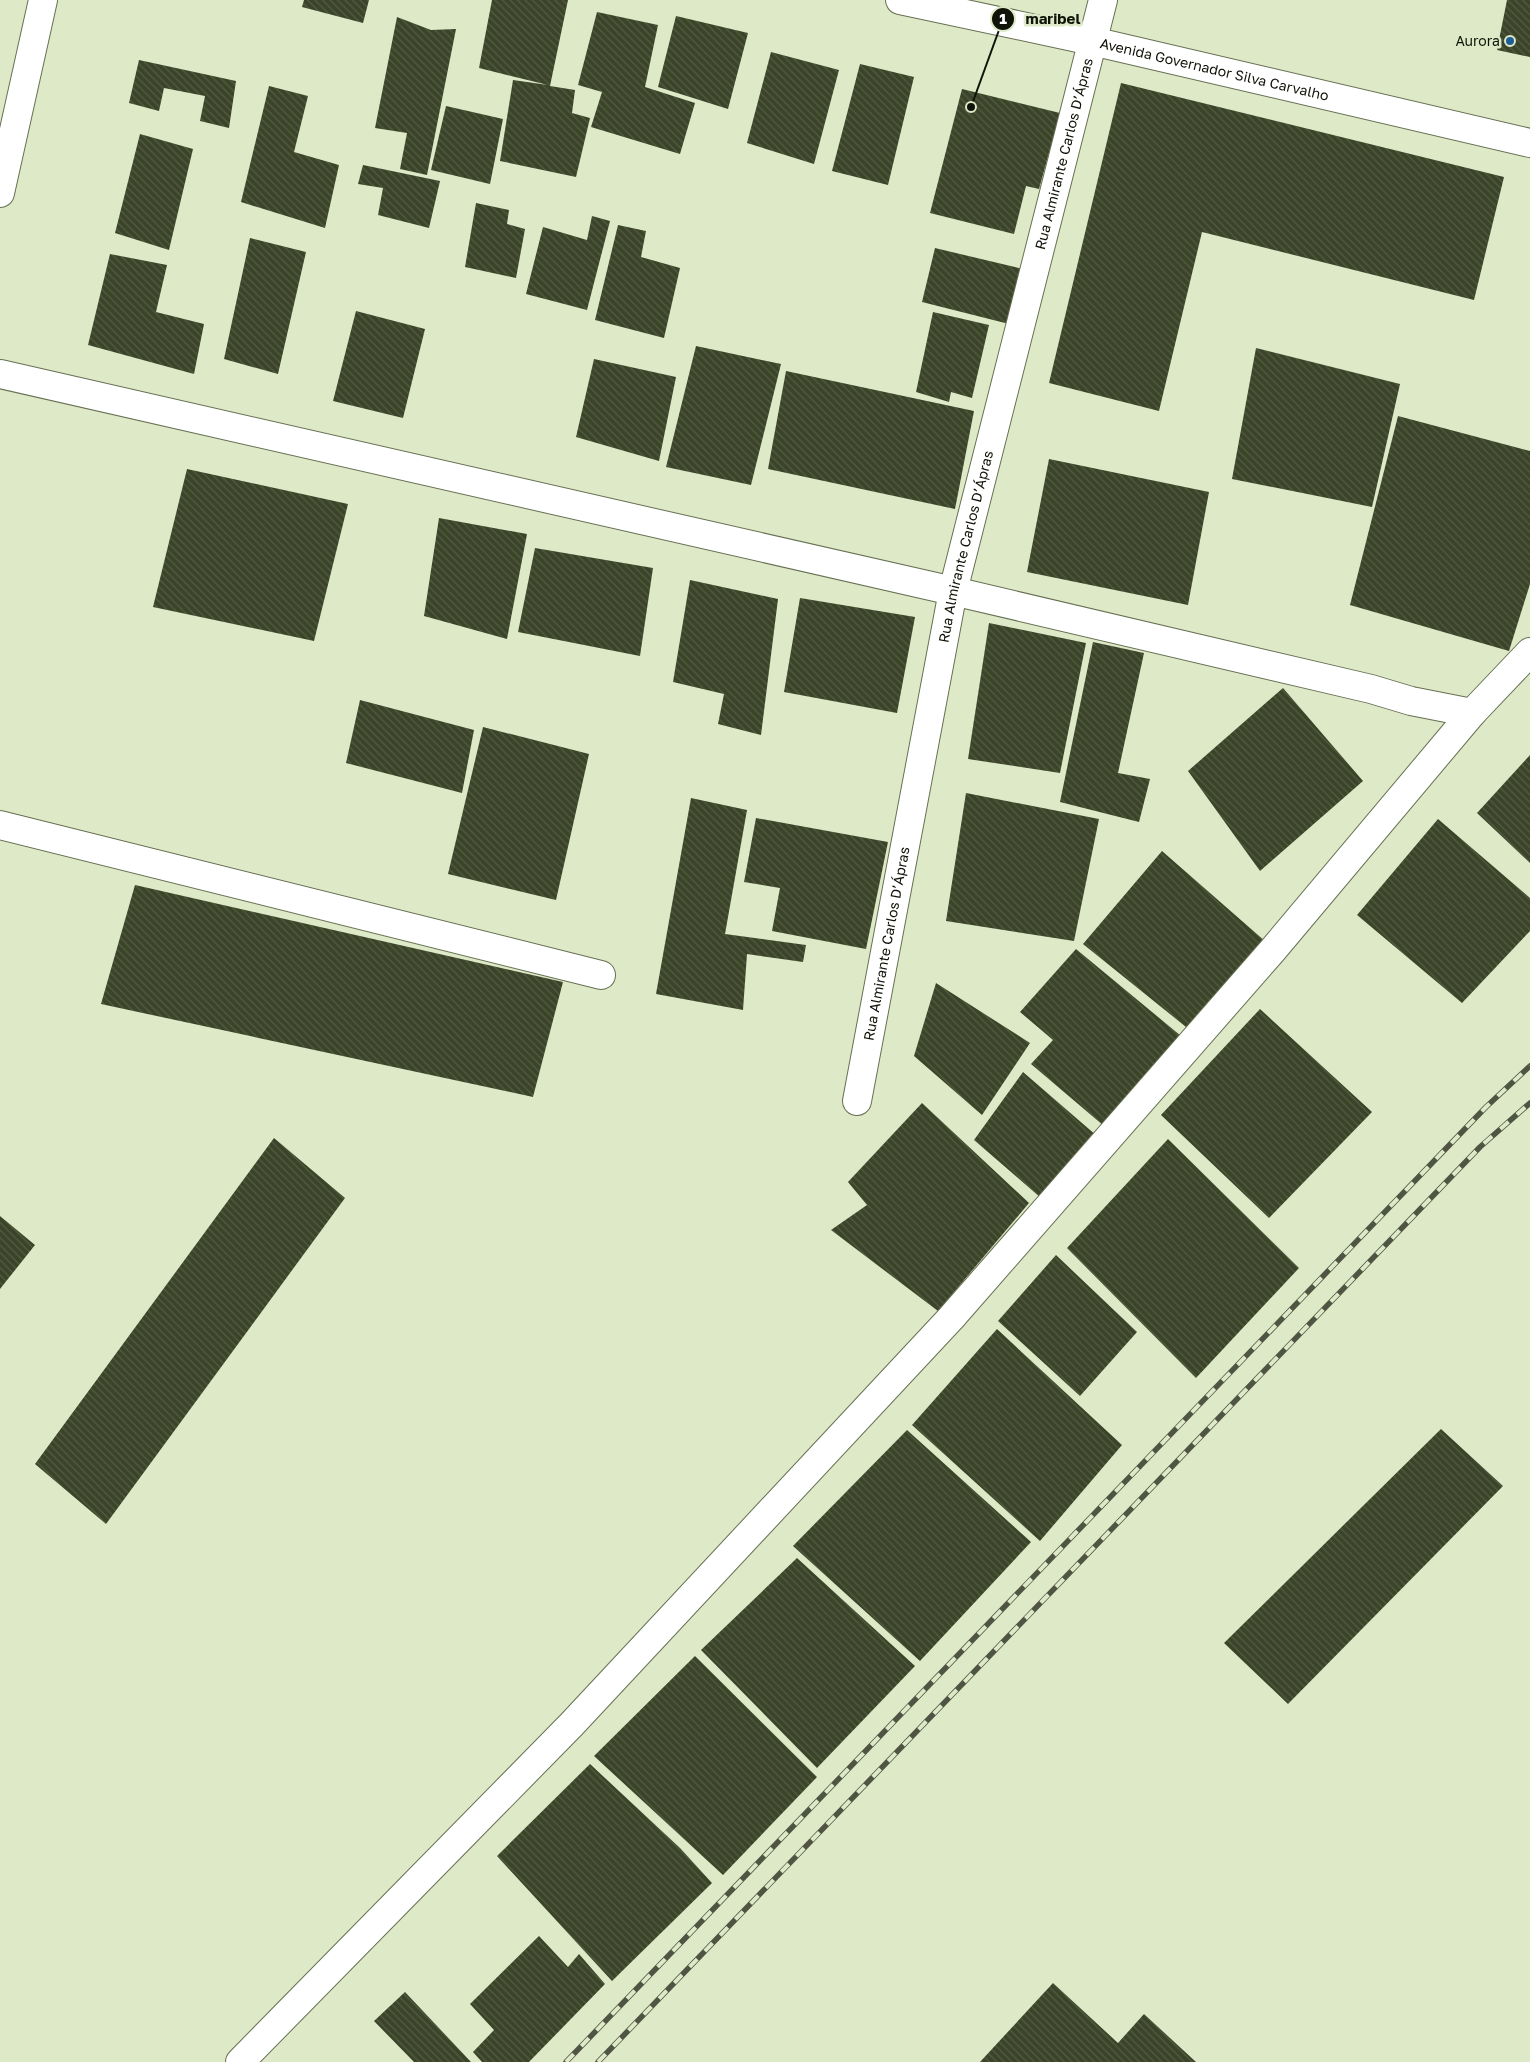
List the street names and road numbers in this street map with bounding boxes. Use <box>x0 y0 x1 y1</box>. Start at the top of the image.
street label: Avenida Governador Silva Carvalho <box>1098 34 1331 104</box>
street label: Rua Almirante Carlos D’Ápras <box>1031 56 1096 251</box>
street label: Rua Almirante Carlos D’Ápras <box>934 449 996 644</box>
street label: Rua Almirante Carlos D’Ápras <box>860 845 913 1042</box>

